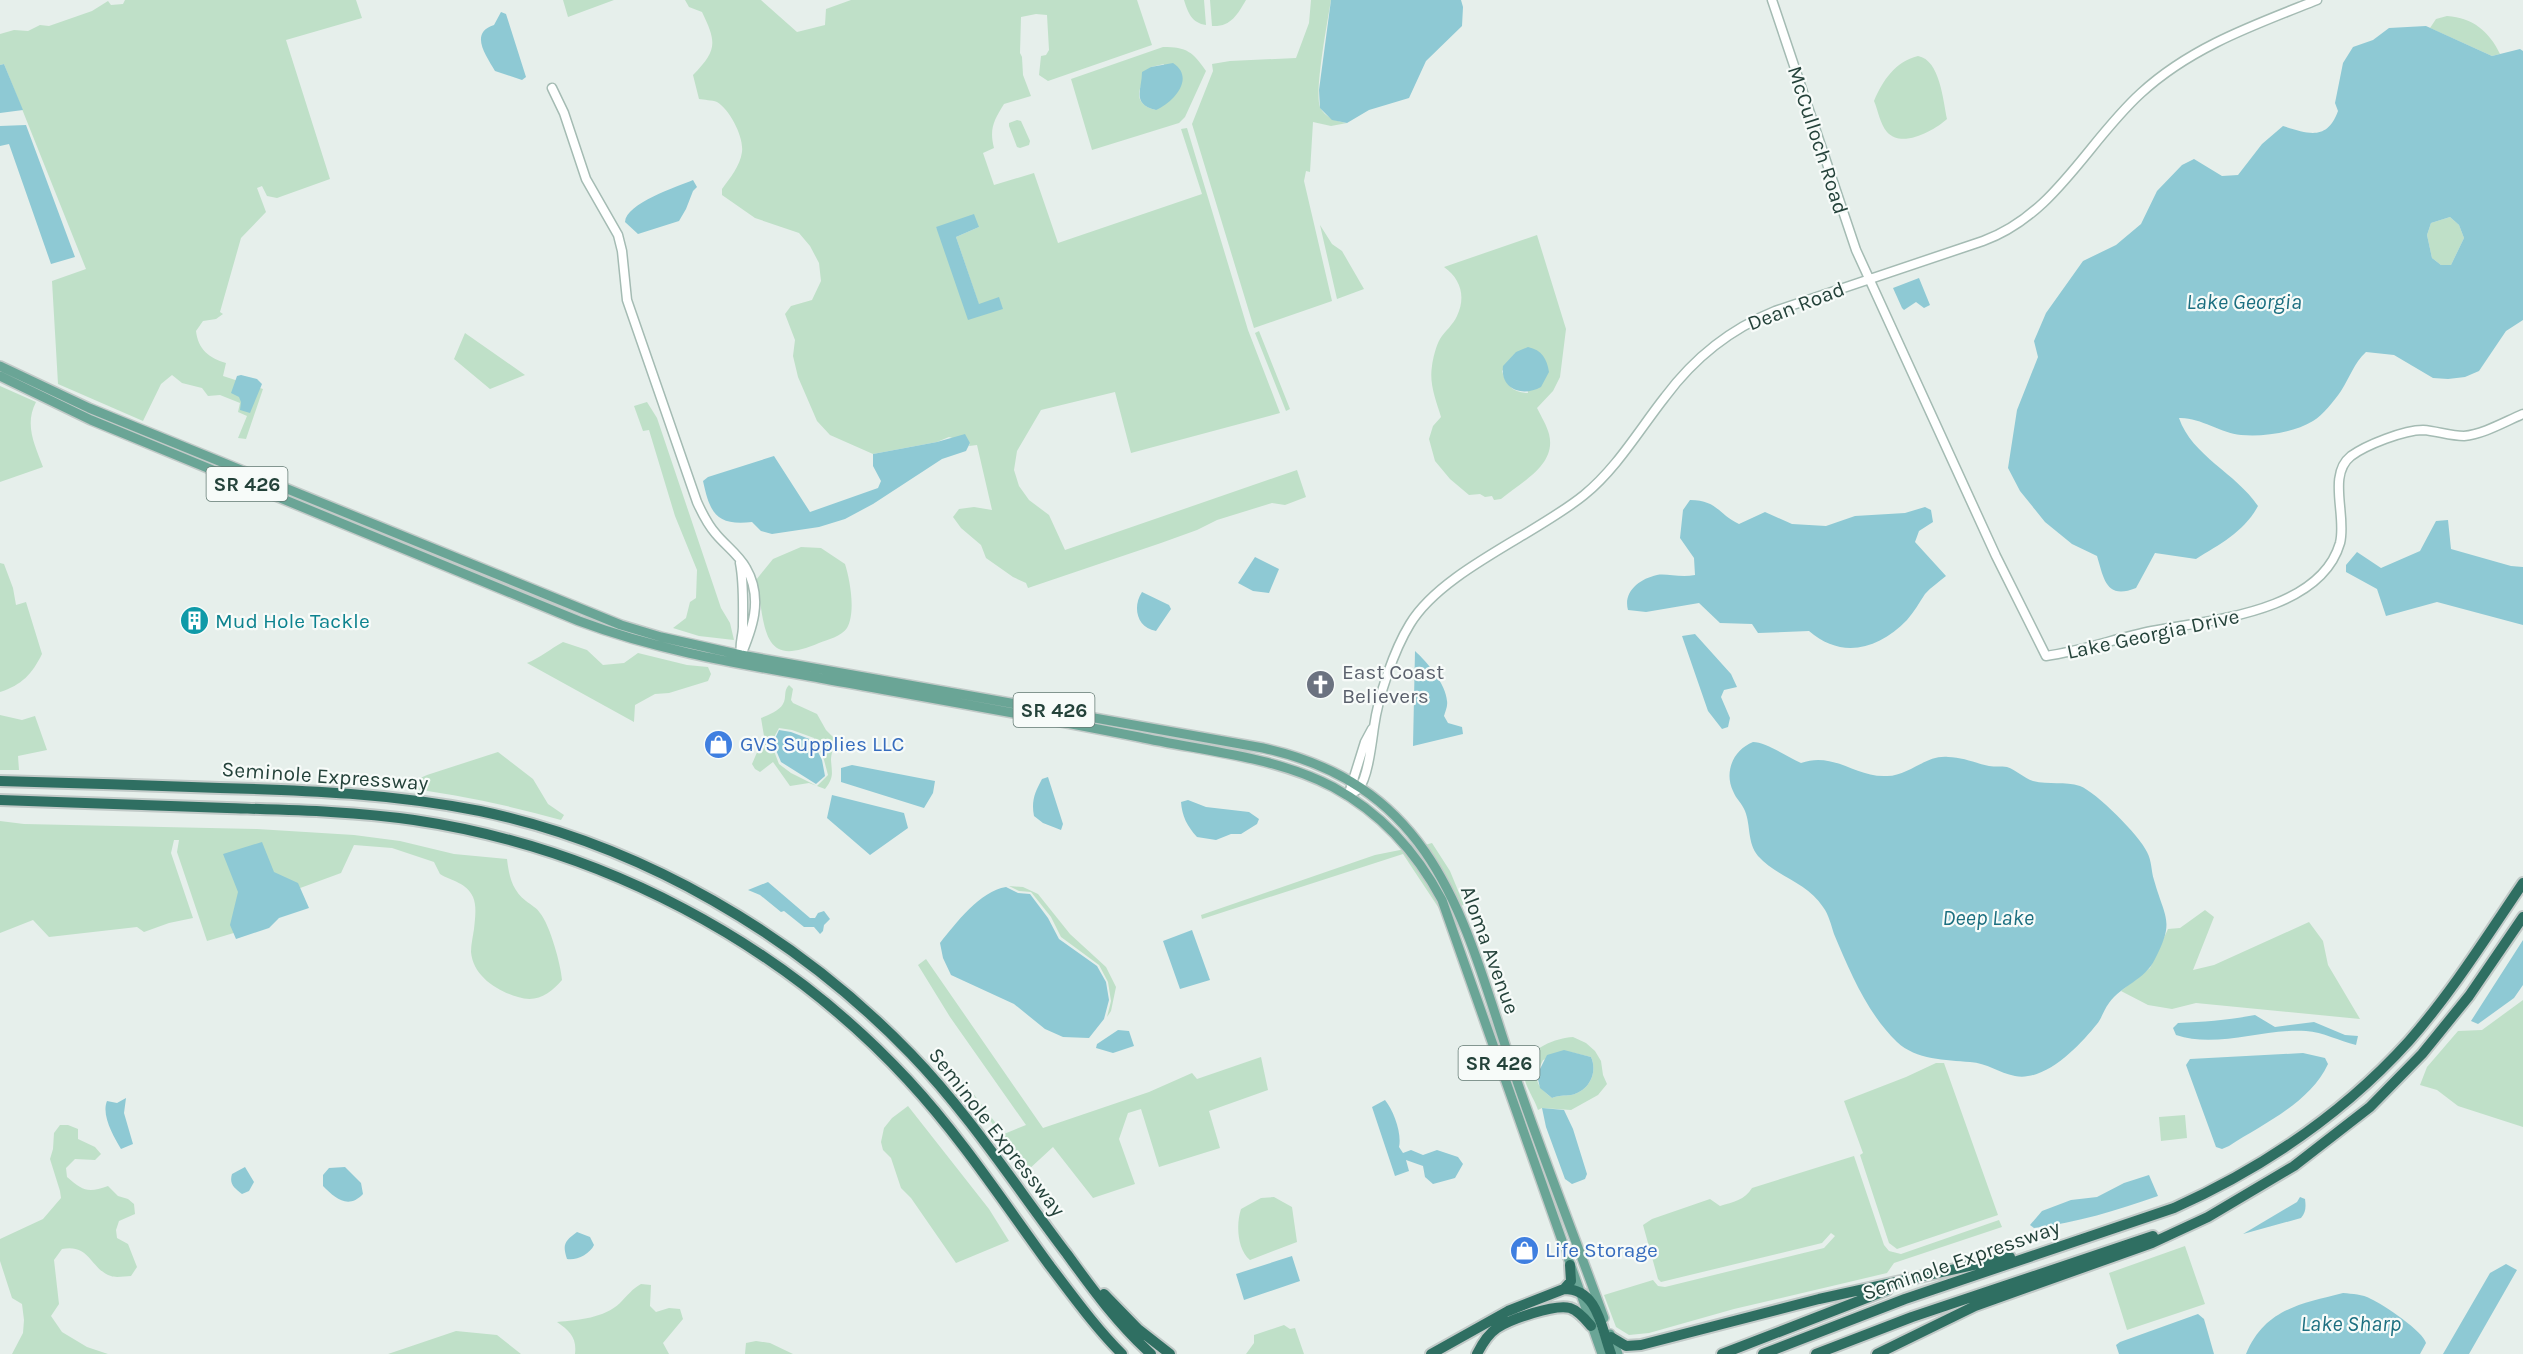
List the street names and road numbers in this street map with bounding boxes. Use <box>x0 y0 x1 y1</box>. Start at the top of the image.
street label: McCulloch Road <box>1783 63 1853 217</box>
street label: Dean Road <box>1744 276 1848 336</box>
road number: SR 426 <box>206 467 288 501</box>
street label: Lake Georgia Drive <box>2065 604 2241 664</box>
road number: SR 426 <box>1014 693 1094 727</box>
street label: Seminole Expressway <box>221 757 429 795</box>
street label: Aloma Avenue <box>1456 883 1524 1017</box>
street label: Seminole Expressway <box>924 1043 1070 1221</box>
road number: SR 426 <box>1458 1046 1540 1080</box>
street label: Seminole Expressway <box>1859 1215 2063 1305</box>

